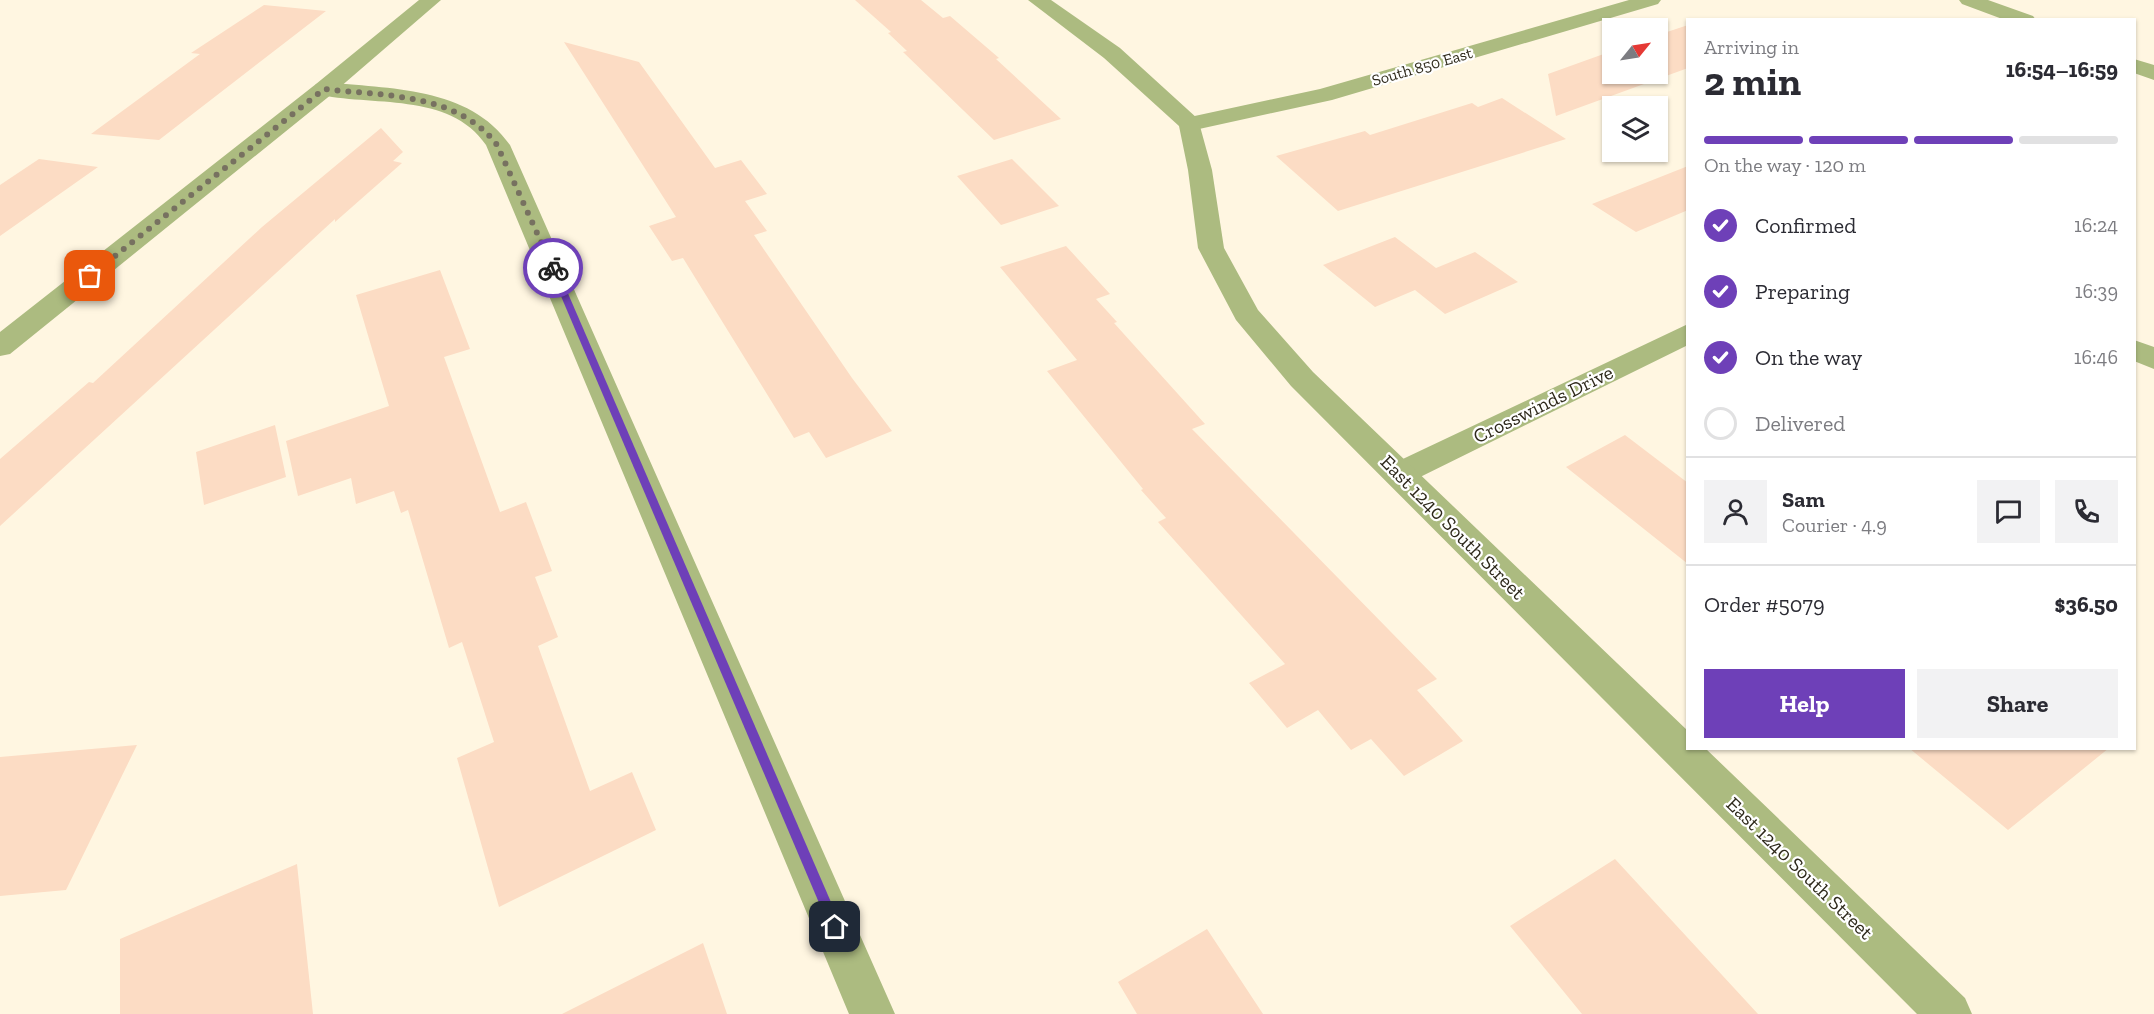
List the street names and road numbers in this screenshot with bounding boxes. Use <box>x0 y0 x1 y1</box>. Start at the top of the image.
street label: South 850 East <box>1370 43 1475 90</box>
street label: Crosswinds Drive <box>1469 360 1617 448</box>
street label: East 1240 South Street <box>1376 450 1531 605</box>
street label: East 1240 South Street <box>1722 792 1879 945</box>

